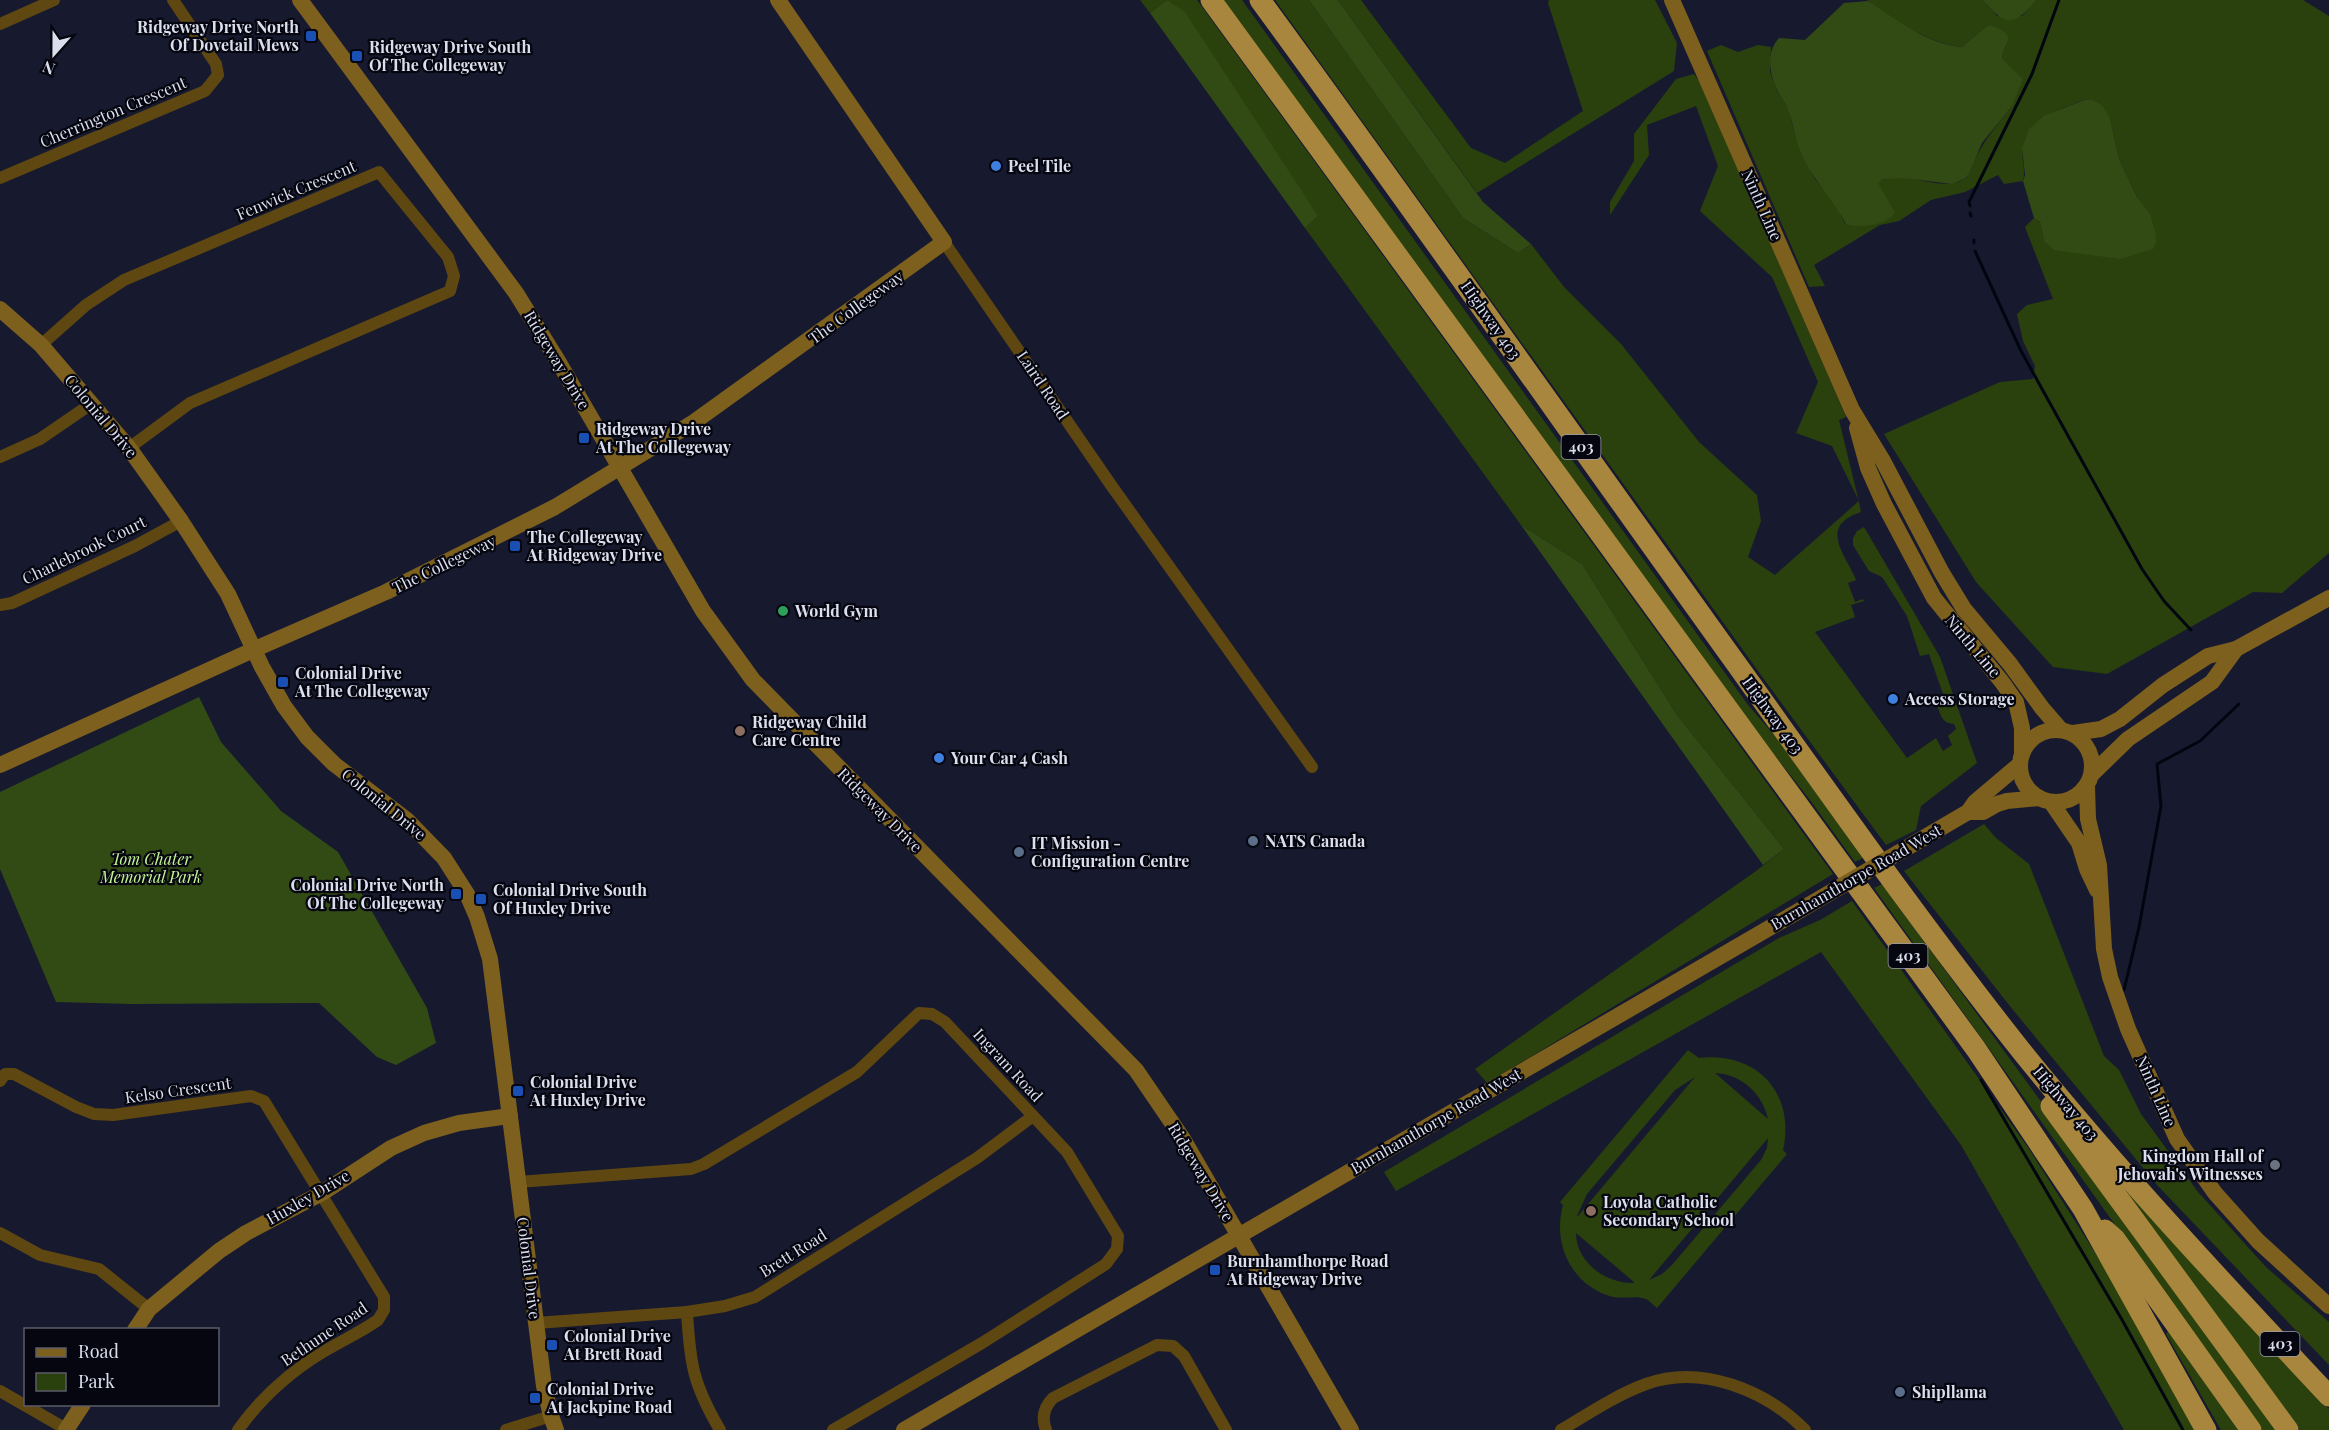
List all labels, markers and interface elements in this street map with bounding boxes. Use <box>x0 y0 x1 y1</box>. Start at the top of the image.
place label: Ridgeway Drive North Of Dovetail Mews <box>137 16 299 55</box>
north arrow <box>24 24 84 84</box>
marker: Ridgeway Drive North Of Dovetail Mews <box>304 29 318 43</box>
place label: Ridgeway Drive South Of The Collegeway <box>369 36 532 75</box>
marker: Ridgeway Drive South Of The Collegeway <box>350 49 364 63</box>
text: N <box>39 56 58 80</box>
street label: Cherrington Crescent <box>36 71 190 152</box>
street label: Fenwick Crescent <box>233 155 359 224</box>
place label: Peel Tile <box>1008 155 1071 176</box>
marker: Peel Tile <box>989 159 1003 173</box>
street label: Ninth Line <box>1737 166 1788 244</box>
street label: The Collegeway <box>804 265 907 348</box>
street label: Highway 403 <box>1457 277 1526 363</box>
street label: Ridgeway Drive <box>520 307 595 413</box>
street label: Laird Road <box>1013 346 1074 423</box>
street label: Colonial Drive <box>60 370 142 462</box>
place label: Ridgeway Drive At The Collegeway <box>595 418 732 457</box>
marker: Ridgeway Drive At The Collegeway <box>577 431 591 445</box>
road number: 403 <box>1562 435 1600 459</box>
street label: Charlebrook Court <box>18 510 149 589</box>
place label: The Collegeway At Ridgeway Drive <box>526 526 662 565</box>
street label: The Collegeway <box>389 529 499 598</box>
marker: The Collegeway At Ridgeway Drive <box>508 539 522 553</box>
place label: World Gym <box>794 600 879 621</box>
marker: World Gym <box>776 604 790 618</box>
street label: Ninth Line <box>1941 610 2006 682</box>
place label: Colonial Drive At The Collegeway <box>294 662 431 701</box>
street label: Highway 403 <box>1738 672 1809 758</box>
marker: Colonial Drive At The Collegeway <box>276 675 290 689</box>
place label: Access Storage <box>1904 688 2015 709</box>
marker: Access Storage <box>1886 692 1900 706</box>
place label: Ridgeway Child Care Centre <box>752 711 867 750</box>
marker: Ridgeway Child Care Centre <box>733 724 747 738</box>
place label: Your Car 4 Cash <box>950 747 1068 768</box>
marker: Your Car 4 Cash <box>932 751 946 765</box>
street label: Colonial Drive <box>338 763 431 844</box>
street label: Ridgeway Drive <box>833 763 927 857</box>
street label: Burnhamthorpe Road West <box>1766 819 1945 934</box>
place label: NATS Canada <box>1265 830 1366 851</box>
place label: IT Mission - Configuration Centre <box>1031 832 1189 871</box>
marker: NATS Canada <box>1246 834 1260 848</box>
marker: IT Mission - Configuration Centre <box>1012 845 1026 859</box>
park label: Tom Chater Memorial Park <box>99 848 202 887</box>
place label: Colonial Drive North Of The Collegeway <box>290 874 445 913</box>
place label: Colonial Drive South Of Huxley Drive <box>493 879 647 918</box>
marker: Colonial Drive North Of The Collegeway <box>449 887 463 901</box>
marker: Colonial Drive South Of Huxley Drive <box>474 892 488 906</box>
road number: 403 <box>1888 944 1928 968</box>
street label: Ingram Road <box>969 1024 1048 1106</box>
street label: Ninth Line <box>2131 1052 2182 1130</box>
street label: Highway 403 <box>2029 1061 2104 1144</box>
street label: Burnhamthorpe Road West <box>1346 1063 1525 1178</box>
place label: Colonial Drive At Huxley Drive <box>529 1071 646 1110</box>
street label: Kelso Crescent <box>123 1072 233 1107</box>
marker: Colonial Drive At Huxley Drive <box>511 1084 525 1098</box>
street label: Ridgeway Drive <box>1164 1119 1239 1225</box>
place label: Kingdom Hall of Jehovah's Witnesses <box>2117 1145 2264 1184</box>
marker: Kingdom Hall of Jehovah's Witnesses <box>2268 1158 2282 1172</box>
street label: Huxley Drive <box>262 1164 353 1229</box>
place label: Loyola Catholic Secondary School <box>1603 1191 1734 1230</box>
marker: Loyola Catholic Secondary School <box>1584 1204 1598 1218</box>
street label: Colonial Drive <box>513 1216 546 1320</box>
street label: Brett Road <box>755 1224 830 1282</box>
place label: Burnhamthorpe Road At Ridgeway Drive <box>1226 1250 1389 1289</box>
marker: Burnhamthorpe Road At Ridgeway Drive <box>1208 1263 1222 1277</box>
street label: Bethune Road <box>276 1297 371 1370</box>
place label: Colonial Drive At Brett Road <box>563 1325 671 1364</box>
legend <box>24 1328 219 1406</box>
road number: 403 <box>2260 1332 2300 1356</box>
marker: Colonial Drive At Brett Road <box>545 1338 559 1352</box>
text: Road <box>78 1339 119 1363</box>
text: Park <box>78 1369 115 1393</box>
place label: Colonial Drive At Jackpine Road <box>546 1378 673 1417</box>
place label: Shipllama <box>1912 1381 1987 1402</box>
marker: Shipllama <box>1893 1385 1907 1399</box>
marker: Colonial Drive At Jackpine Road <box>528 1391 542 1405</box>

